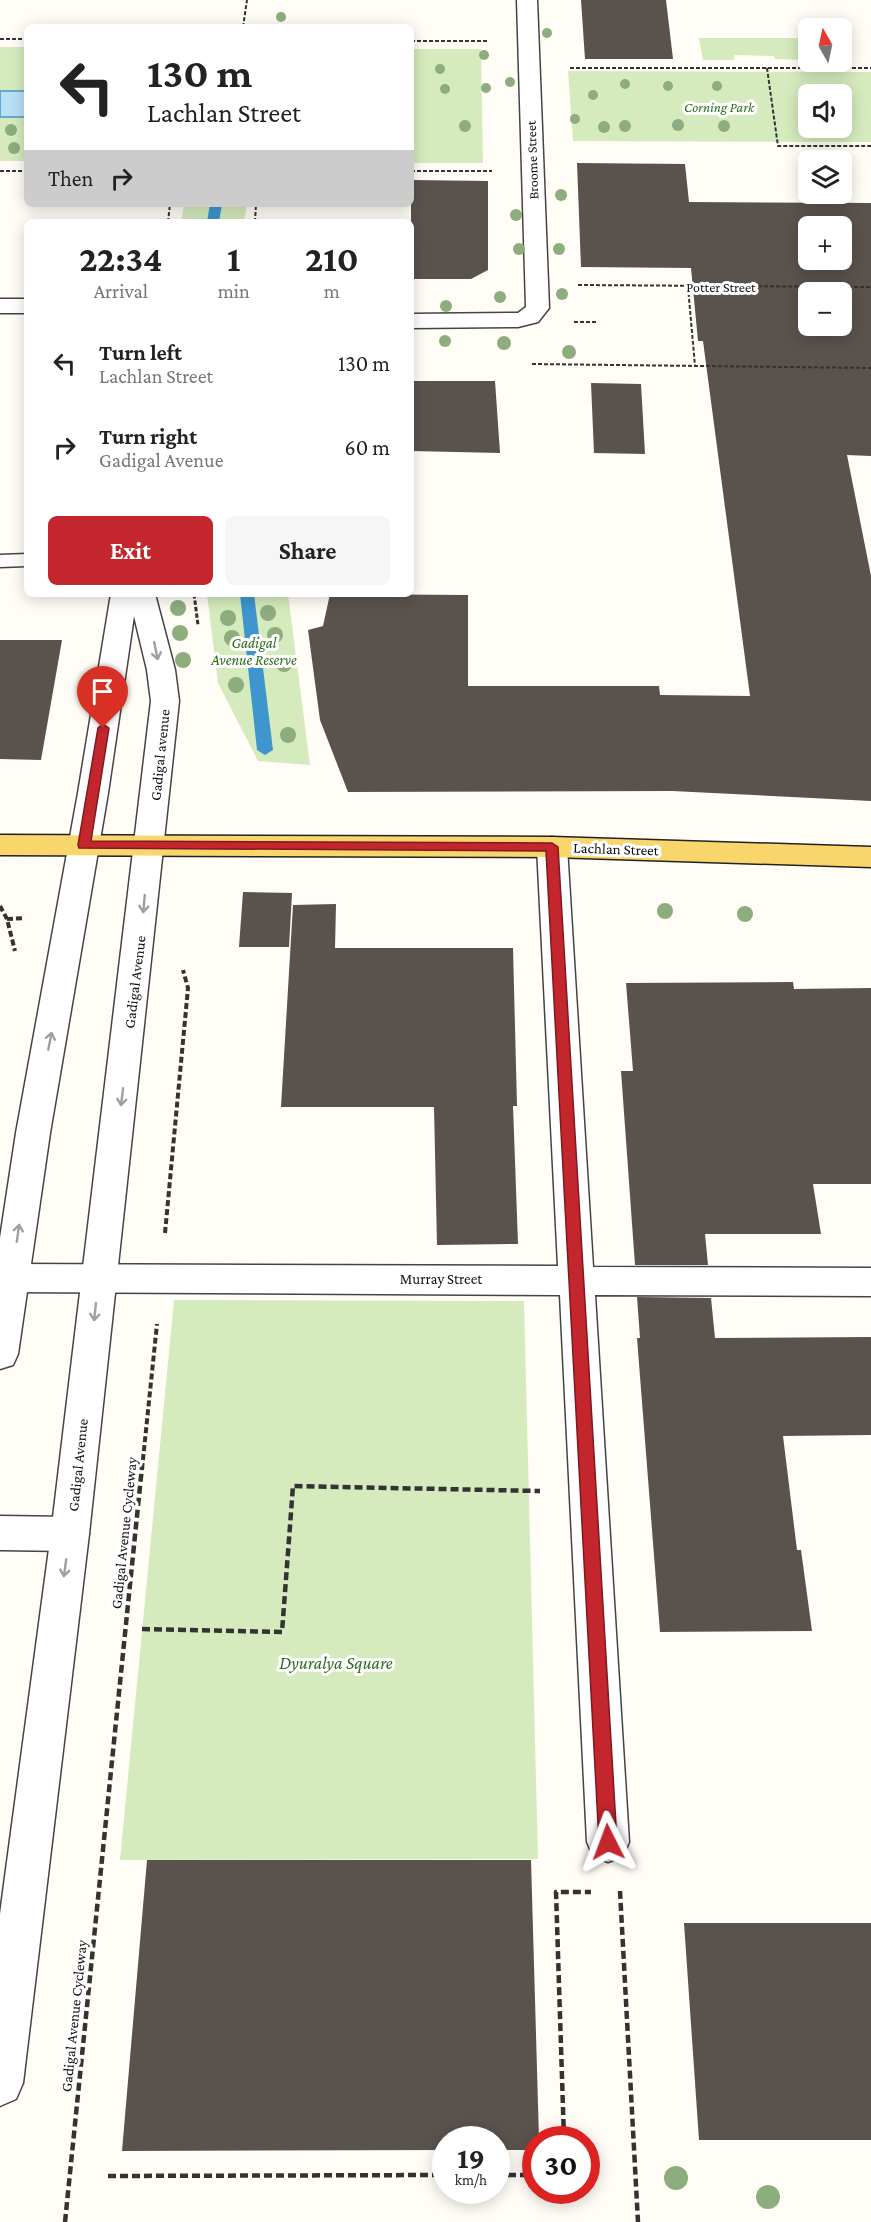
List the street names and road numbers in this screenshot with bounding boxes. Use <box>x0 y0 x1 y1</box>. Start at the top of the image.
street label: Broome Street <box>523 120 541 200</box>
street label: Potter Street <box>686 279 756 295</box>
street label: Gadigal avenue <box>147 708 174 802</box>
street label: Lachlan Street <box>573 840 660 859</box>
street label: Gadigal Avenue <box>121 934 150 1029</box>
street label: Murray Street <box>400 1271 483 1288</box>
street label: Gadigal Avenue <box>65 1417 92 1512</box>
street label: Gadigal Avenue Cycleway <box>108 1456 141 1610</box>
street label: Gadigal Avenue Cycleway <box>58 1939 91 2093</box>

